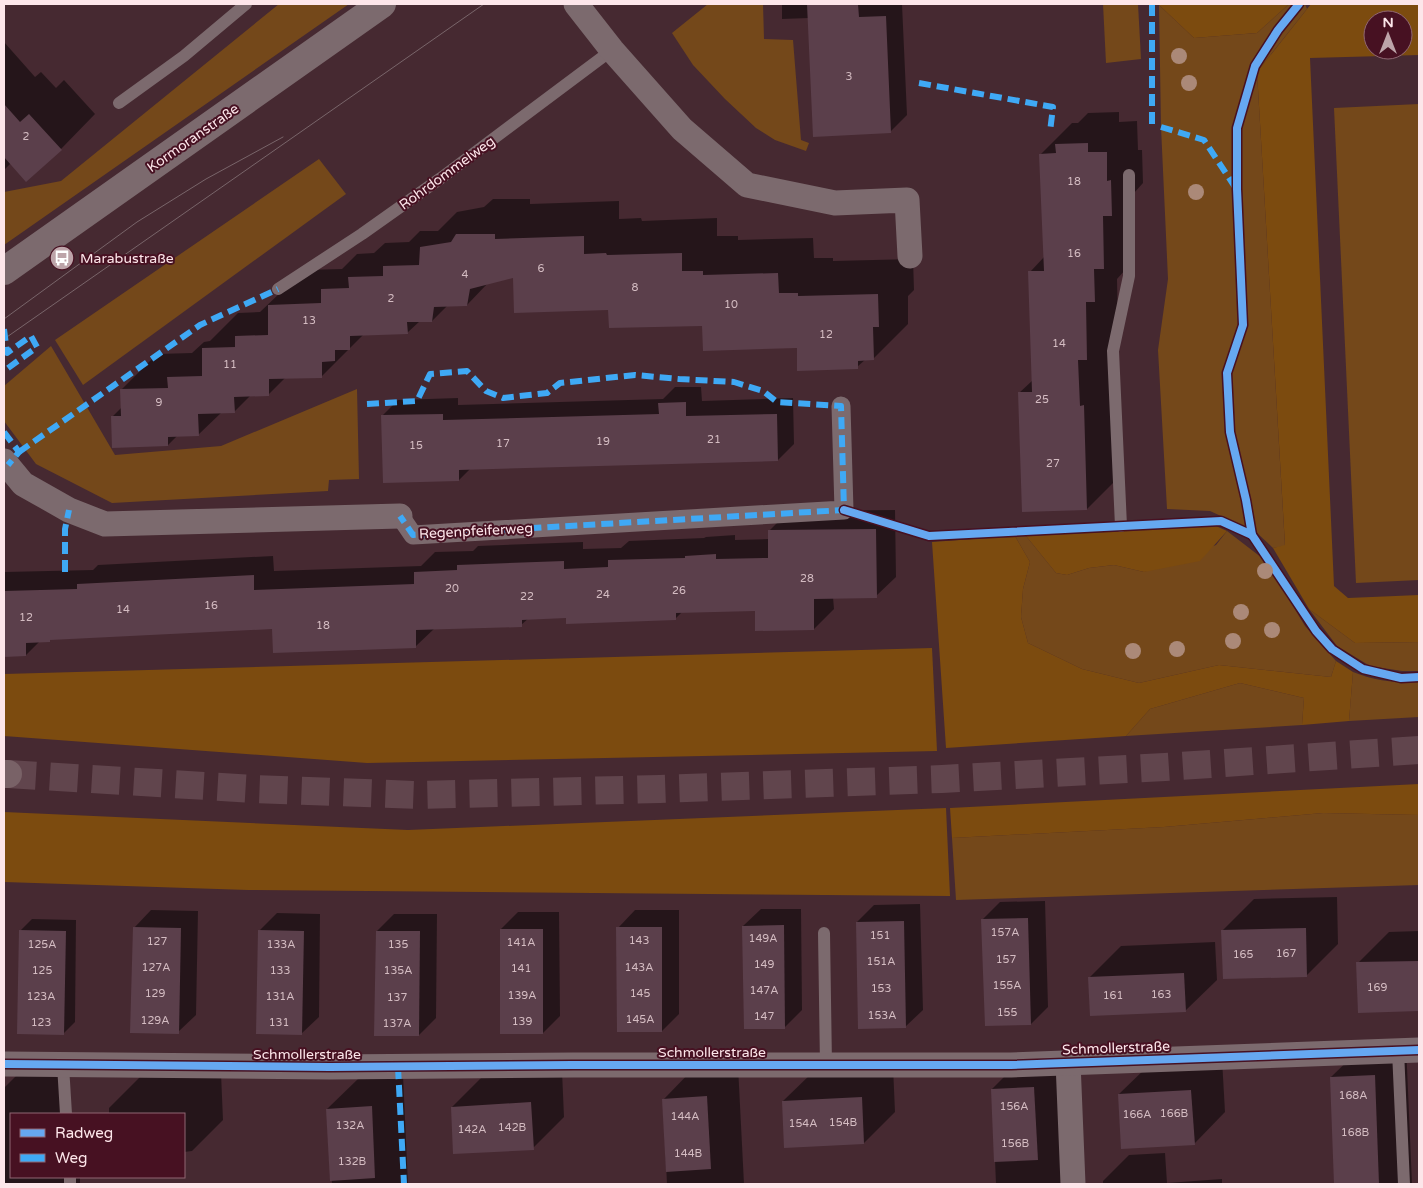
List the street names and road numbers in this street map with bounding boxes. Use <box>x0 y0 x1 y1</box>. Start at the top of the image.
street label: Kormoranstraße <box>144 100 242 176</box>
street label: Rohrdommelweg <box>396 133 498 213</box>
street label: Regenpfeiferweg <box>418 520 534 542</box>
street label: Schmollerstraße <box>1062 1038 1170 1058</box>
street label: Schmollerstraße <box>658 1044 766 1061</box>
street label: Schmollerstraße <box>253 1046 361 1063</box>

